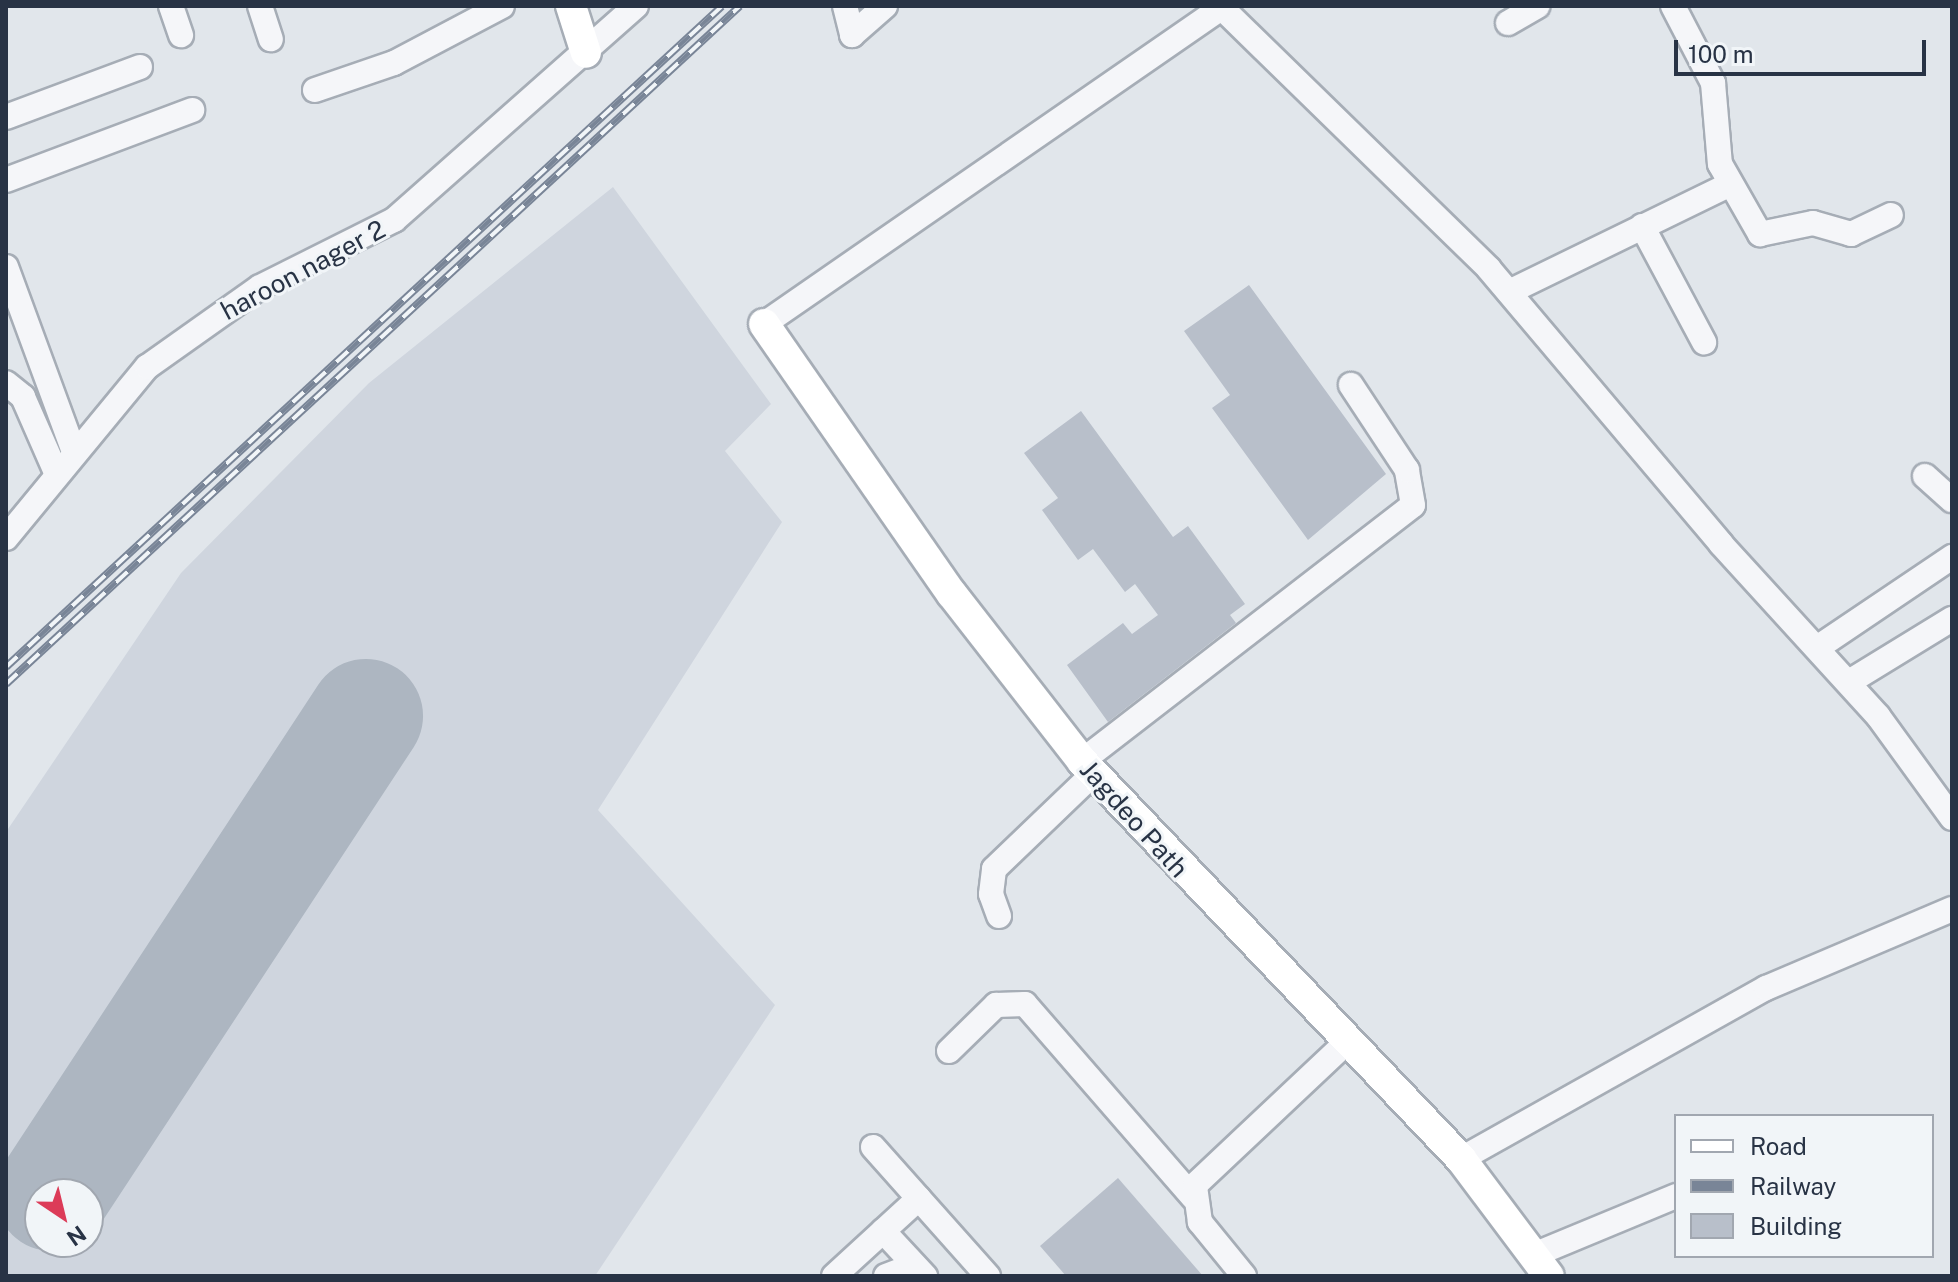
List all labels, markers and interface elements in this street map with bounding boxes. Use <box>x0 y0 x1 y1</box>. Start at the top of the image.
scale bar <box>1678 24 1930 74</box>
text: 100 m <box>1688 40 1754 68</box>
street label: haroon nager 2 <box>215 214 391 326</box>
street label: Jagdeo Path <box>1073 754 1195 884</box>
legend <box>1674 1114 1934 1258</box>
text: Road <box>1750 1132 1807 1160</box>
text: Railway <box>1750 1172 1836 1200</box>
north arrow <box>24 1178 104 1258</box>
text: Building <box>1750 1212 1842 1240</box>
text: N <box>62 1220 91 1252</box>

